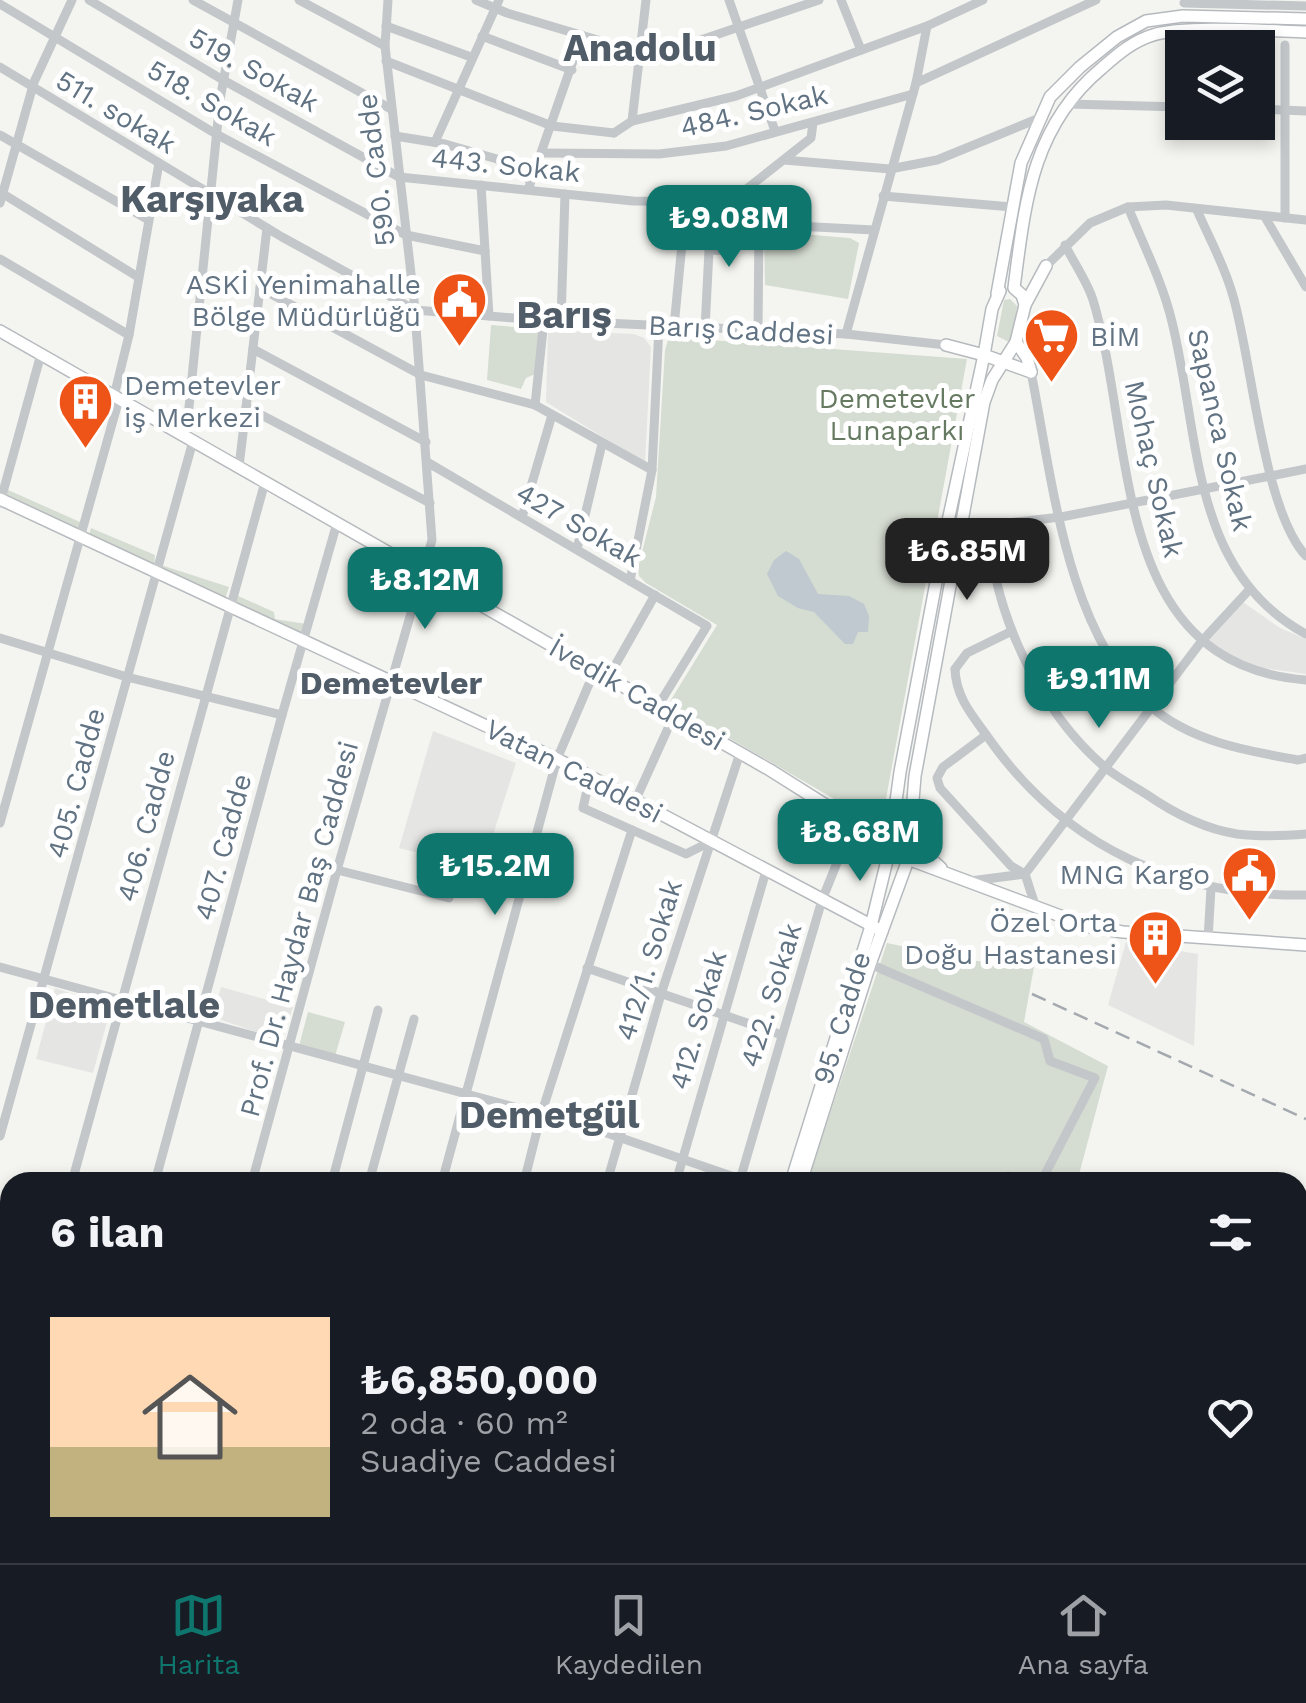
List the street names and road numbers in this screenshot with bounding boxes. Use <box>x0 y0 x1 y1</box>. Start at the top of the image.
street label: 519. Sokak <box>183 21 325 119</box>
street label: 518. Sokak <box>142 53 283 153</box>
street label: 511. sokak <box>50 63 182 161</box>
street label: 484. Sokak <box>677 78 831 144</box>
street label: 590. Cadde <box>350 92 402 248</box>
street label: 443. Sokak <box>430 141 582 189</box>
street label: Barış Caddesi <box>647 309 835 351</box>
street label: Sapanca Sokak <box>1181 326 1259 535</box>
street label: Mohaç Sokak <box>1118 377 1190 561</box>
street label: 427 Sokak <box>510 476 648 574</box>
street label: İvedik Caddesi <box>543 630 731 758</box>
street label: 405. Cadde <box>40 704 112 862</box>
street label: Vatan Caddesi <box>480 712 668 830</box>
street label: Prof. Dr. Haydar Baş Caddesi <box>233 738 365 1120</box>
street label: 406. Cadde <box>110 747 182 905</box>
street label: 407. Cadde <box>188 770 258 924</box>
street label: 412/1. Sokak <box>609 876 689 1044</box>
street label: 422. Sokak <box>733 919 809 1071</box>
street label: 412. Sokak <box>662 947 734 1093</box>
street label: 95. Cadde <box>806 948 878 1088</box>

